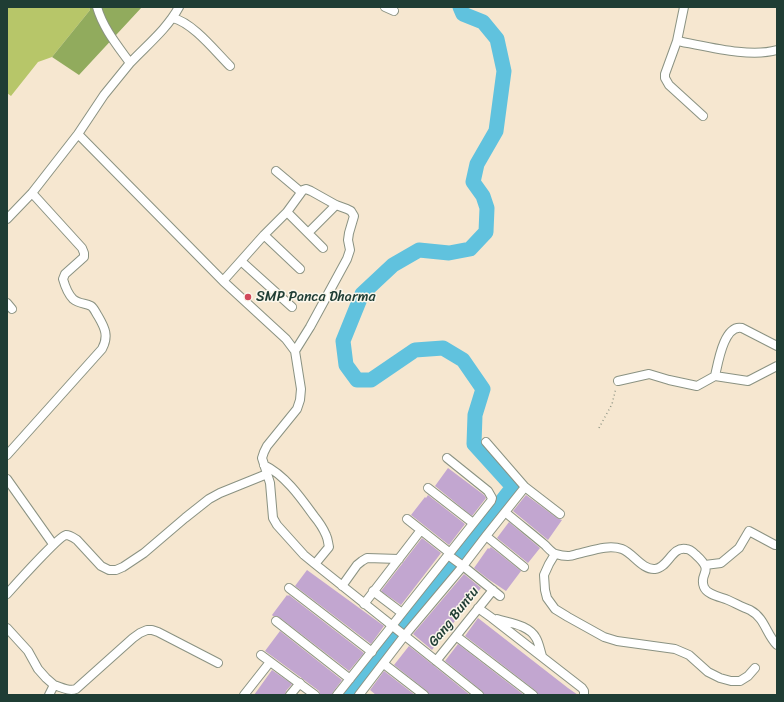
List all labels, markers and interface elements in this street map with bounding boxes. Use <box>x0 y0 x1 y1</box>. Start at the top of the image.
place label: SMP Panca Dharma <box>256 289 375 305</box>
marker: SMP Panca Dharma <box>243 292 253 302</box>
street label: Gang Buntu <box>425 584 483 650</box>

